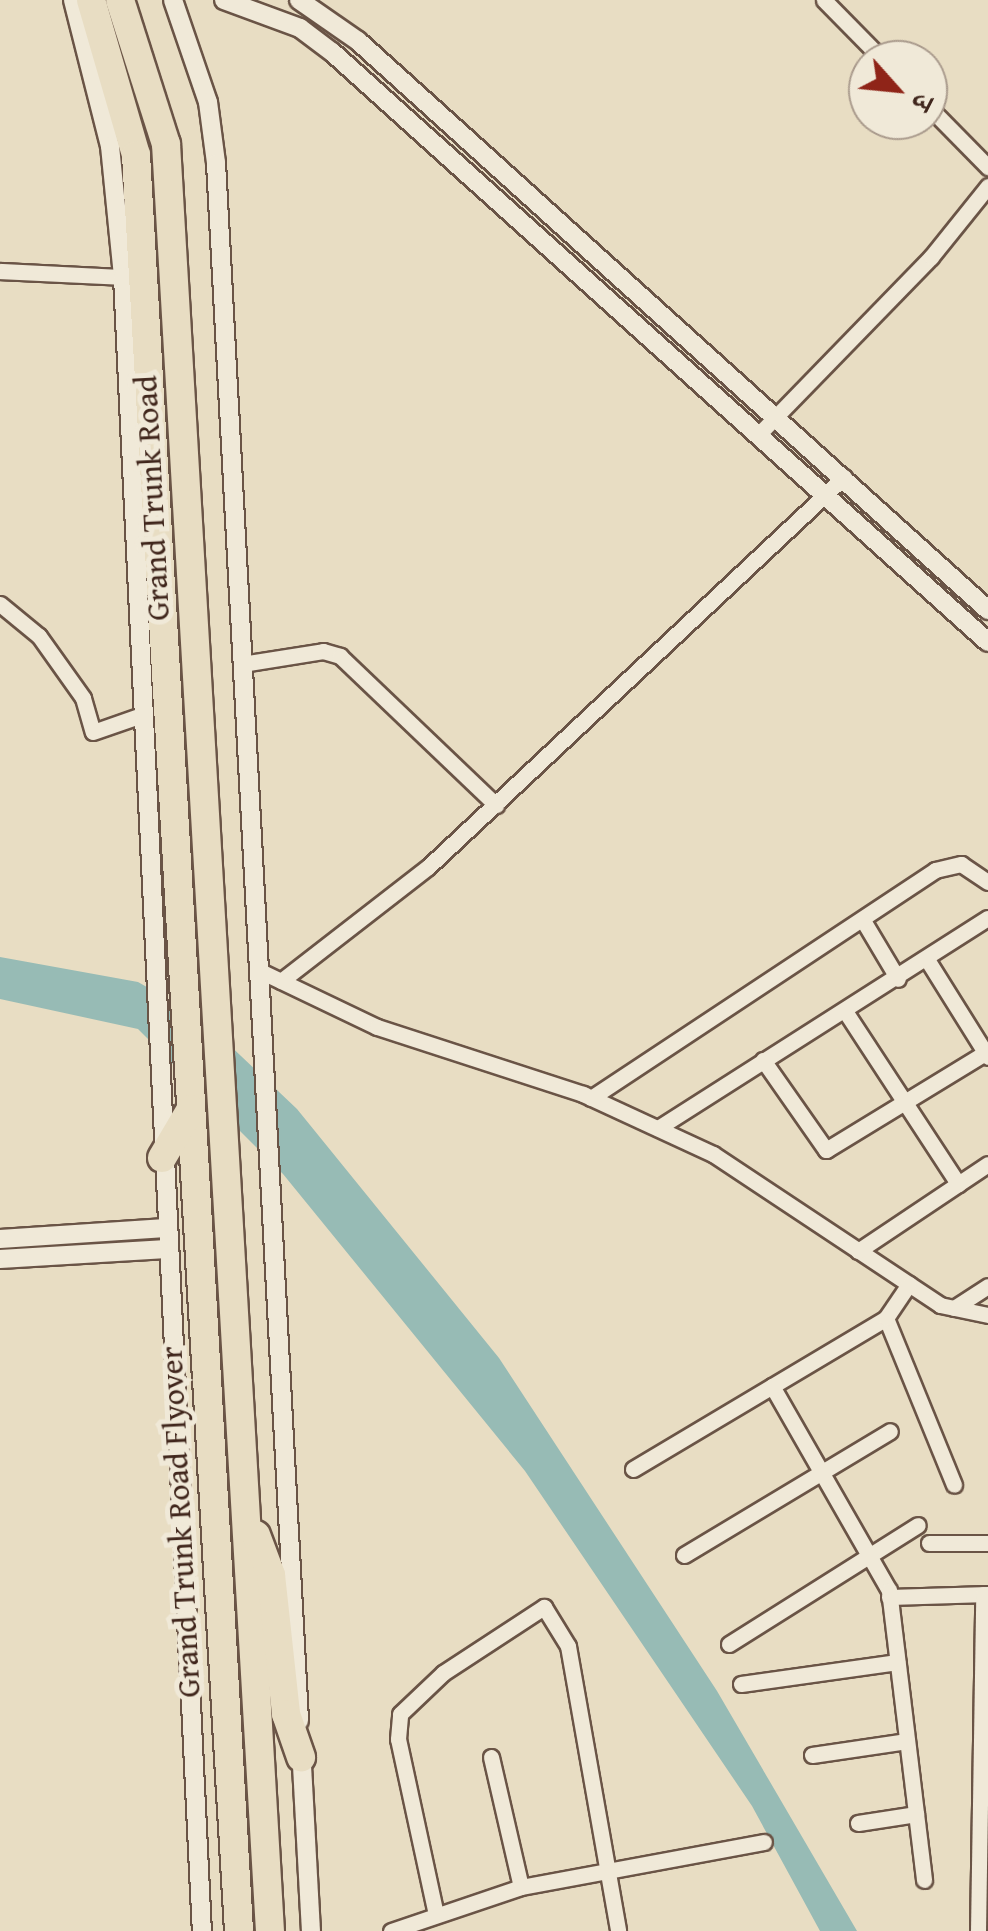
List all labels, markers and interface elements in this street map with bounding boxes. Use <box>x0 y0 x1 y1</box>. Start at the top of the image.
north arrow <box>848 40 948 140</box>
text: उ <box>902 87 945 119</box>
street label: Grand Trunk Road <box>126 374 178 622</box>
street label: Grand Trunk Road Flyover <box>152 1345 208 1699</box>

